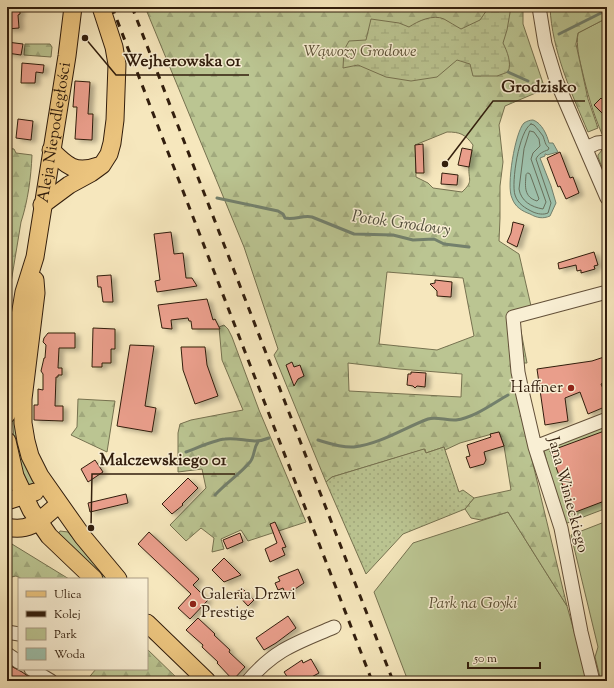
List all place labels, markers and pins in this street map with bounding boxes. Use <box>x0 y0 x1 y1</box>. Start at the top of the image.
callout: Wejherowska 01 <box>116 46 249 75</box>
callout: Grodzisko <box>493 72 585 101</box>
place label: Haffner <box>511 377 563 400</box>
marker: Haffner <box>566 383 576 393</box>
callout: Malczewskiego 01 <box>92 445 235 474</box>
place label: Galeria Drzwi Prestige <box>201 584 296 625</box>
marker: Galeria Drzwi Prestige <box>188 599 198 609</box>

